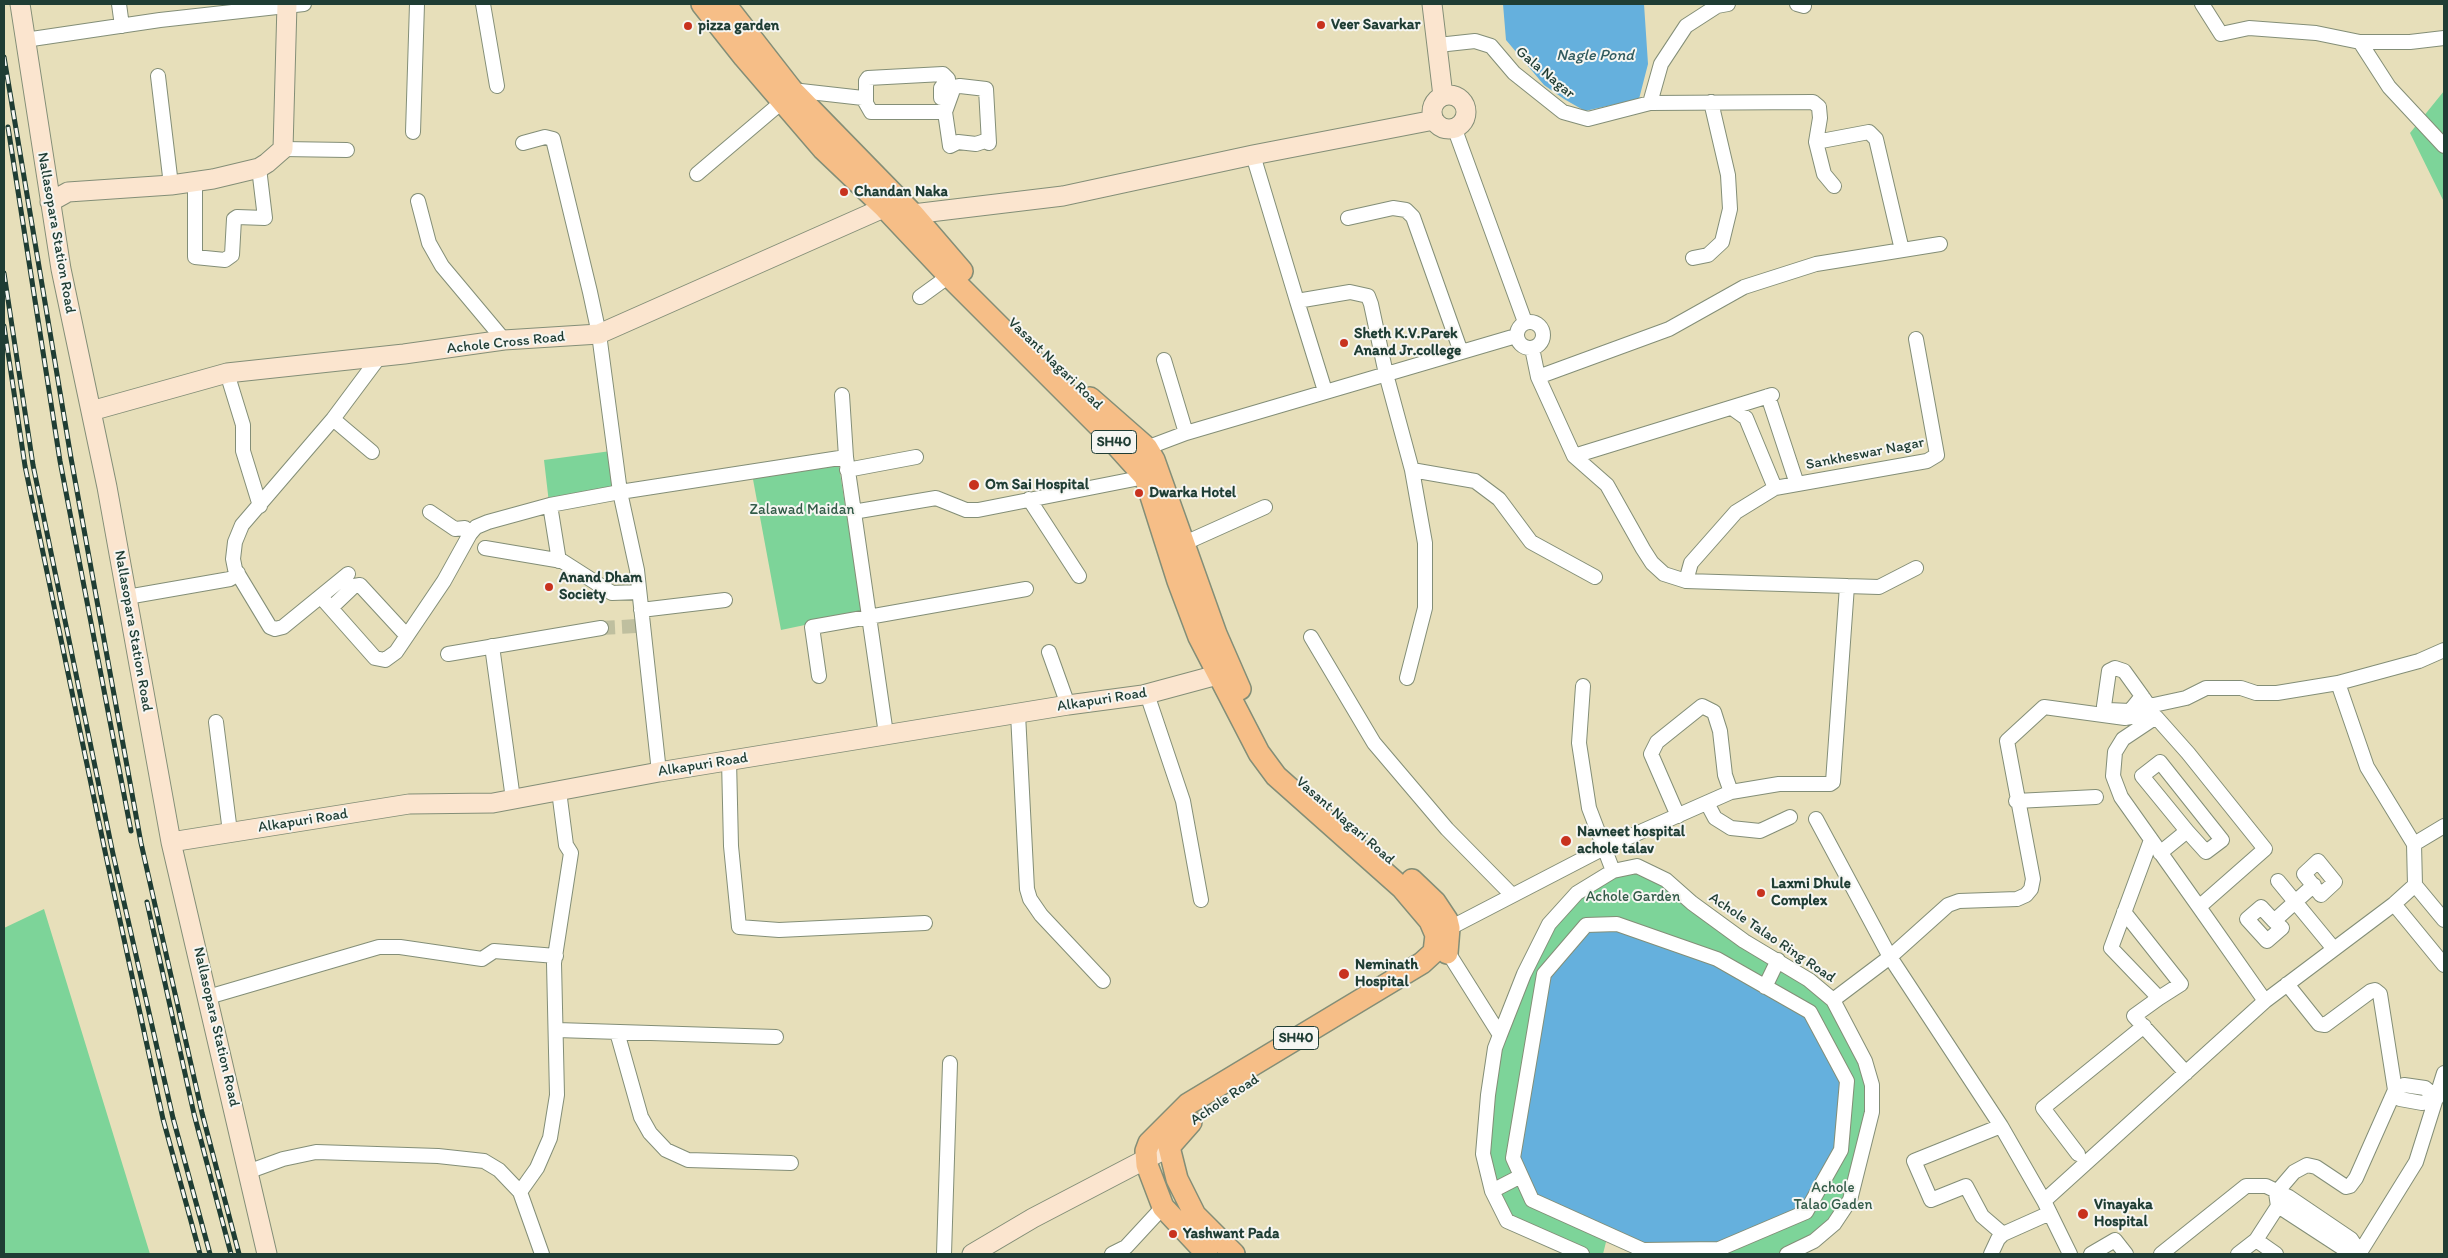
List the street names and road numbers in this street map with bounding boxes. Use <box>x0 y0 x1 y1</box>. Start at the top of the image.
street label: Gala Nagar <box>1512 43 1578 103</box>
street label: Nallasopara Station Road <box>33 151 79 315</box>
street label: Vasant Nagari Road <box>1004 314 1106 414</box>
street label: Achole Cross Road <box>446 328 566 358</box>
road number: SH40 <box>1092 431 1136 454</box>
street label: Sankheswar Nagar <box>1804 434 1926 474</box>
street label: Nallasopara Station Road <box>110 549 156 713</box>
street label: Alkapuri Road <box>1056 684 1148 716</box>
street label: Alkapuri Road <box>657 749 749 781</box>
street label: Vasant Nagari Road <box>1292 773 1398 869</box>
street label: Alkapuri Road <box>257 805 349 837</box>
street label: Achole Talao Ring Road <box>1705 889 1839 987</box>
street label: Nallasopara Station Road <box>189 945 243 1109</box>
road number: SH40 <box>1274 1026 1318 1050</box>
street label: Achole Road <box>1187 1070 1263 1130</box>

